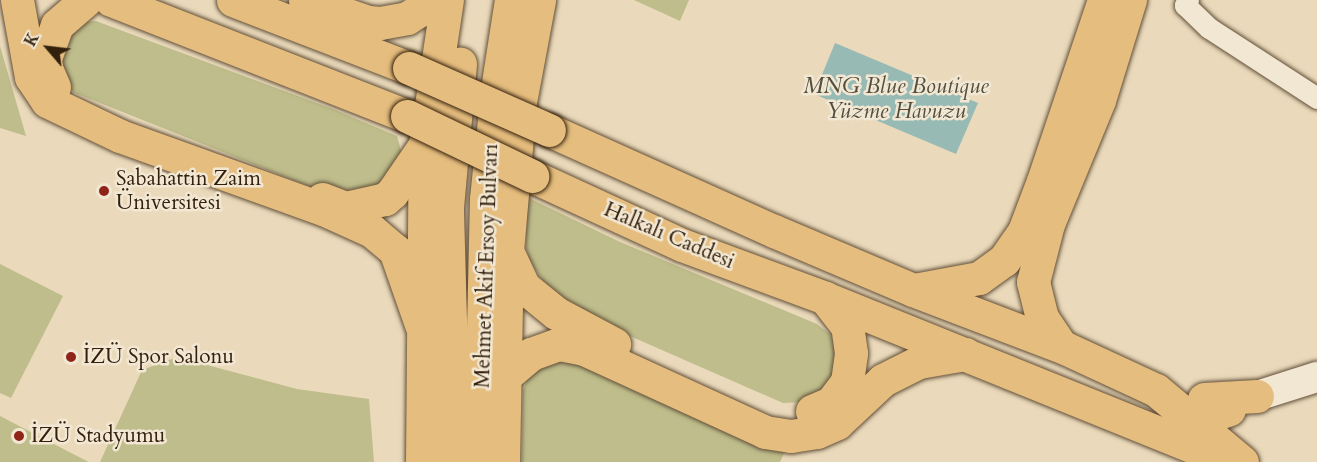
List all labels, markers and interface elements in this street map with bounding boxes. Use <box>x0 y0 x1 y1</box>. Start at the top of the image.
north arrow <box>18 18 78 78</box>
text: K <box>19 29 45 50</box>
water label: MNG Blue Boutique Yüzme Havuzu <box>803 73 989 124</box>
street label: Mehmet Akif Ersoy Bulvarı <box>470 143 504 389</box>
place label: Sabahattin Zaim Üniversitesi <box>116 166 261 216</box>
marker: Sabahattin Zaim Üniversitesi <box>97 184 111 198</box>
street label: Halkalı Caddesi <box>600 197 738 275</box>
place label: İZÜ Spor Salonu <box>83 344 234 370</box>
marker: İZÜ Spor Salonu <box>64 350 78 364</box>
place label: İZÜ Stadyumu <box>31 423 165 449</box>
marker: İZÜ Stadyumu <box>12 429 26 443</box>

